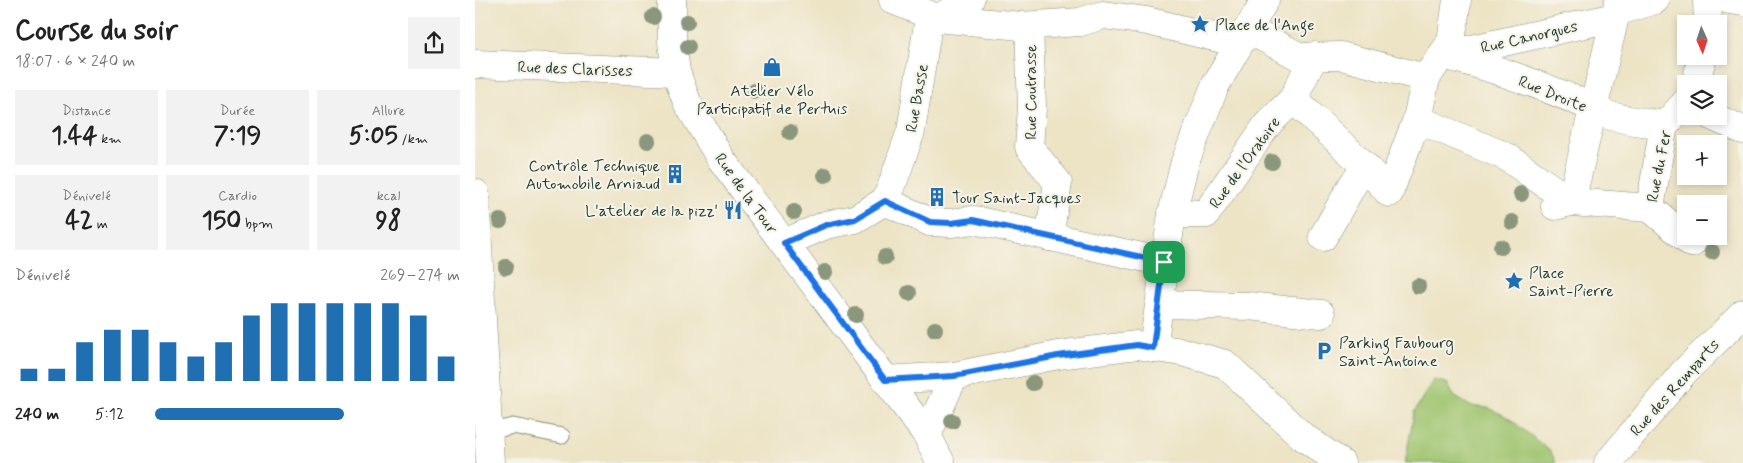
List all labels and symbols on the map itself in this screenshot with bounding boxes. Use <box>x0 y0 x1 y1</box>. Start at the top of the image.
place icon: Place de l'Ange <box>1189 13 1211 35</box>
place label: Place de l'Ange <box>1215 15 1314 37</box>
north arrow <box>1677 15 1727 65</box>
street label: Rue Canorgues <box>1479 16 1580 59</box>
street label: Rue Coutrasse <box>1021 44 1042 140</box>
shop icon: Atelier Vélo Participatif de Pertuis <box>761 56 783 78</box>
street label: Rue des Clarisses <box>517 57 633 82</box>
street label: Rue Basse <box>901 62 934 134</box>
street label: Rue Droite <box>1515 71 1590 118</box>
place label: Atelier Vélo Participatif de Pertuis <box>697 81 847 120</box>
street label: Rue de l'Oratoire <box>1205 113 1286 213</box>
street label: Rue du Fer <box>1642 128 1677 204</box>
street label: Rue de la Tour <box>709 149 782 239</box>
place label: Contrôle Technique Automobile Arniaud <box>526 156 660 195</box>
building icon: Contrôle Technique Automobile Arniaud <box>664 163 686 185</box>
building icon: Tour Saint-Jacques <box>926 186 948 208</box>
place label: Tour Saint-Jacques <box>952 188 1081 209</box>
restaurant icon: L'atelier de la pizz' <box>722 199 744 221</box>
place label: L'atelier de la pizz' <box>585 201 718 222</box>
pin <box>1143 241 1185 283</box>
place label: Place Saint-Pierre <box>1529 263 1614 302</box>
place icon: Place Saint-Pierre <box>1503 270 1525 292</box>
place label: Parking Faubourg Saint-Antoine <box>1339 333 1454 372</box>
street label: Rue des Remparts <box>1626 335 1724 441</box>
parking icon: Parking Faubourg Saint-Antoine <box>1313 340 1335 362</box>

